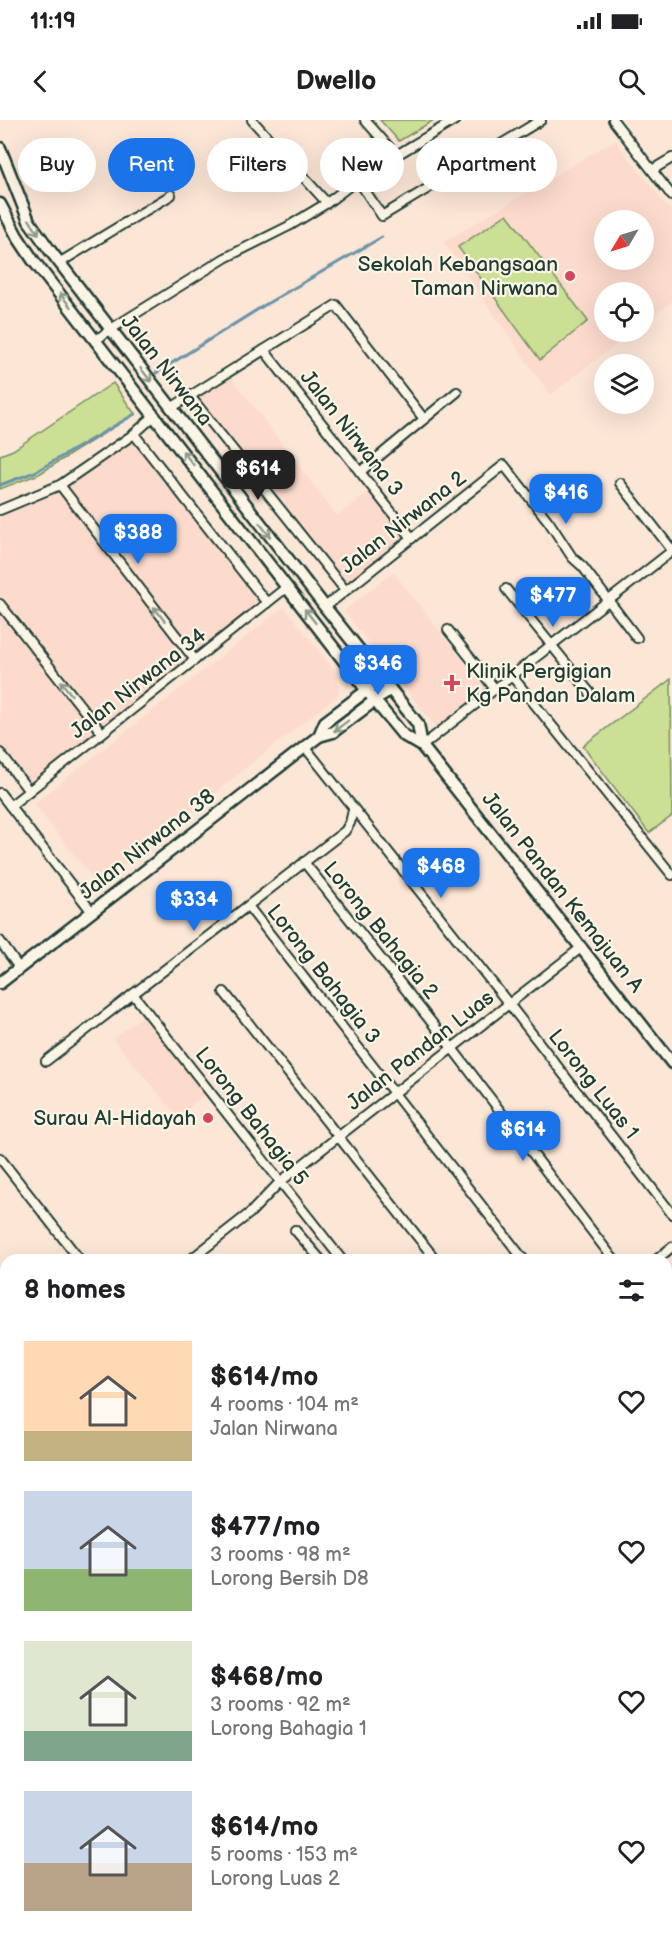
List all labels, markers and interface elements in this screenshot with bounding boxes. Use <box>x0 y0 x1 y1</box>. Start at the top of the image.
text: 11:19 <box>30 8 76 35</box>
icon: back <box>24 65 57 98</box>
text: Dwello <box>296 65 376 97</box>
icon: search <box>615 65 648 98</box>
chip: Buy <box>18 138 96 192</box>
chip: Rent <box>108 138 195 192</box>
chip: Filters <box>207 138 308 192</box>
chip: New <box>320 138 404 192</box>
chip: Apartment <box>416 138 557 192</box>
north arrow <box>594 210 654 270</box>
map controls <box>594 210 654 414</box>
one-way arrow <box>28 218 40 234</box>
place label: Sekolah Kebangsaan Taman Nirwana <box>358 252 558 301</box>
marker: Sekolah Kebangsaan Taman Nirwana <box>563 269 577 283</box>
button: locate <box>594 282 654 342</box>
one-way arrow <box>58 292 71 308</box>
street label: Jalan Nirwana <box>115 310 218 431</box>
button: layers <box>594 354 654 414</box>
street label: Jalan Nirwana 3 <box>295 365 408 501</box>
one-way arrow <box>140 367 153 383</box>
one-way arrow <box>181 450 194 466</box>
pin: $614 <box>222 450 294 501</box>
text: $614 <box>235 457 281 481</box>
street label: Jalan Nirwana 2 <box>336 465 471 579</box>
pin: $416 <box>530 474 602 525</box>
text: $416 <box>543 481 589 505</box>
pin: $388 <box>102 514 174 565</box>
text: $388 <box>114 521 162 545</box>
one-way arrow <box>259 522 272 538</box>
pin: $477 <box>517 577 589 628</box>
text: $477 <box>529 584 577 608</box>
one-way arrow <box>153 606 166 622</box>
one-way arrow <box>303 608 316 624</box>
street label: Jalan Nirwana 34 <box>65 622 211 744</box>
pin: $346 <box>342 645 414 696</box>
text: $346 <box>354 652 402 676</box>
place label: Klinik Pergigian Kg Pandan Dalam <box>466 659 635 708</box>
marker: Klinik Pergigian Kg Pandan Dalam <box>443 674 461 692</box>
one-way arrow <box>59 680 72 696</box>
one-way arrow <box>334 720 350 732</box>
street label: Jalan Nirwana 38 <box>75 784 220 905</box>
street label: Jalan Pandan Kemajuan A <box>476 787 649 998</box>
pin: $468 <box>405 848 477 899</box>
text: $468 <box>416 855 466 879</box>
street label: Lorong Bahagia 2 <box>318 857 444 1004</box>
pin: $334 <box>158 881 230 932</box>
text: $334 <box>170 888 218 912</box>
street label: Lorong Bahagia 3 <box>262 900 386 1049</box>
street label: Jalan Pandan Luas <box>342 985 499 1116</box>
street label: Lorong Luas 1 <box>543 1025 644 1144</box>
street label: Lorong Bahagia 5 <box>190 1042 313 1190</box>
place label: Surau Al-Hidayah <box>33 1106 196 1131</box>
marker: Surau Al-Hidayah <box>201 1111 215 1125</box>
pin: $614 <box>487 1111 559 1162</box>
text: $614 <box>500 1118 546 1142</box>
icon: filters <box>615 1274 648 1307</box>
text: 8 homes <box>24 1275 126 1306</box>
text: $614/mo <box>210 1362 318 1393</box>
icon: home <box>72 1365 144 1437</box>
icon: heart <box>615 1385 648 1418</box>
text: 4 rooms · 104 m² <box>210 1393 359 1417</box>
text: Jalan Nirwana <box>210 1417 338 1441</box>
text: $477/mo <box>210 1512 320 1543</box>
icon: home <box>72 1515 144 1587</box>
icon: heart <box>615 1535 648 1568</box>
text: 3 rooms · 98 m² <box>210 1543 351 1567</box>
text: Lorong Bersih D8 <box>210 1567 369 1591</box>
text: $468/mo <box>210 1662 323 1693</box>
icon: home <box>72 1665 144 1737</box>
icon: heart <box>615 1685 648 1718</box>
text: 3 rooms · 92 m² <box>210 1693 351 1717</box>
text: Lorong Bahagia 1 <box>210 1717 367 1741</box>
text: $614/mo <box>210 1812 318 1843</box>
icon: home <box>72 1815 144 1887</box>
icon: heart <box>615 1835 648 1868</box>
text: 5 rooms · 153 m² <box>210 1843 358 1867</box>
text: Lorong Luas 2 <box>210 1867 340 1891</box>

